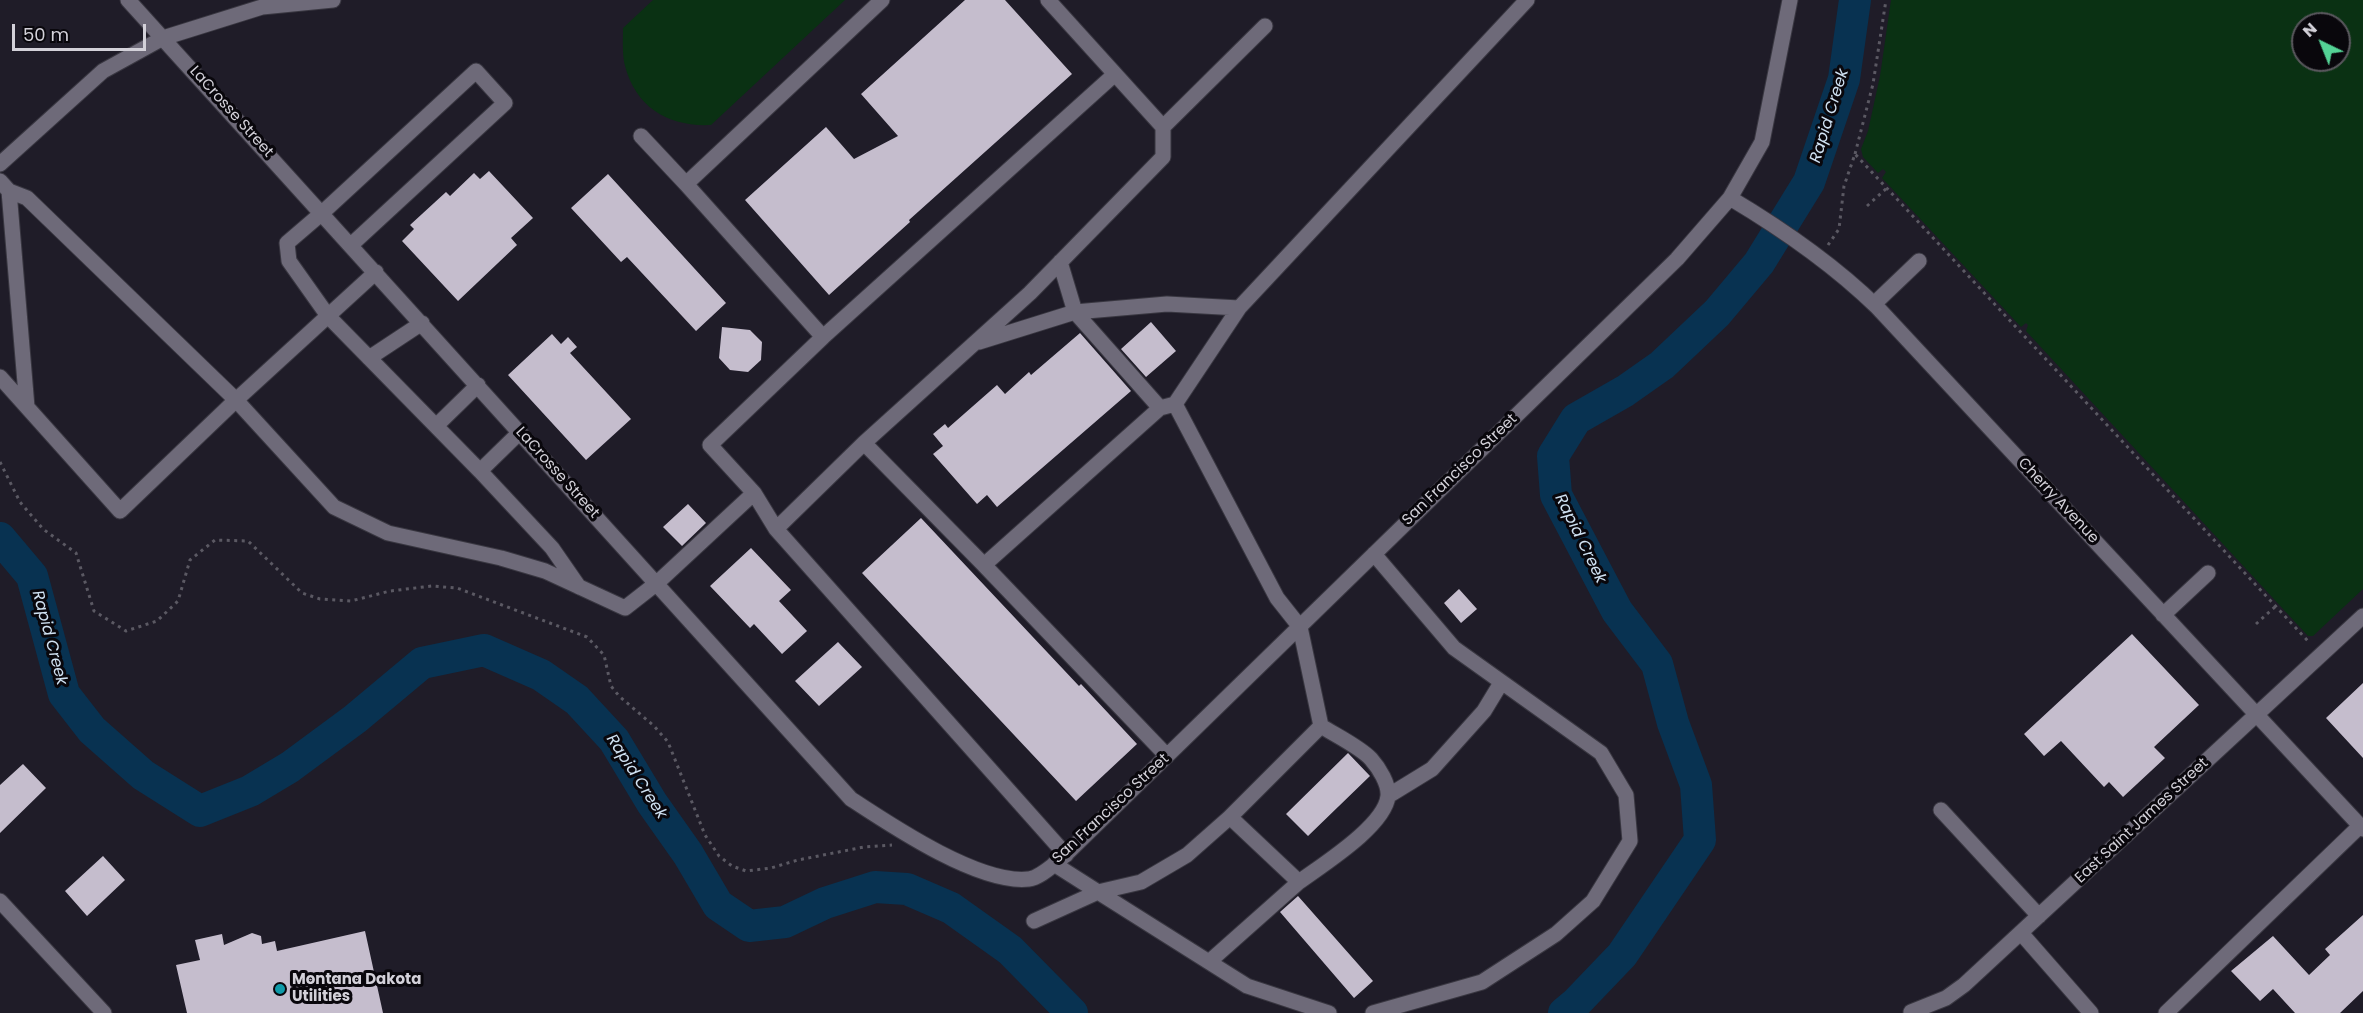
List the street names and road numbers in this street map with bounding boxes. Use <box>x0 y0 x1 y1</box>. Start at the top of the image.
street label: LaCrosse Street <box>185 63 277 161</box>
street label: San Francisco Street <box>1399 410 1521 530</box>
street label: LaCrosse Street <box>511 424 603 522</box>
street label: Cherry Avenue <box>2014 454 2102 548</box>
street label: San Francisco Street <box>1049 750 1173 868</box>
street label: East Saint James Street <box>2072 755 2212 887</box>

